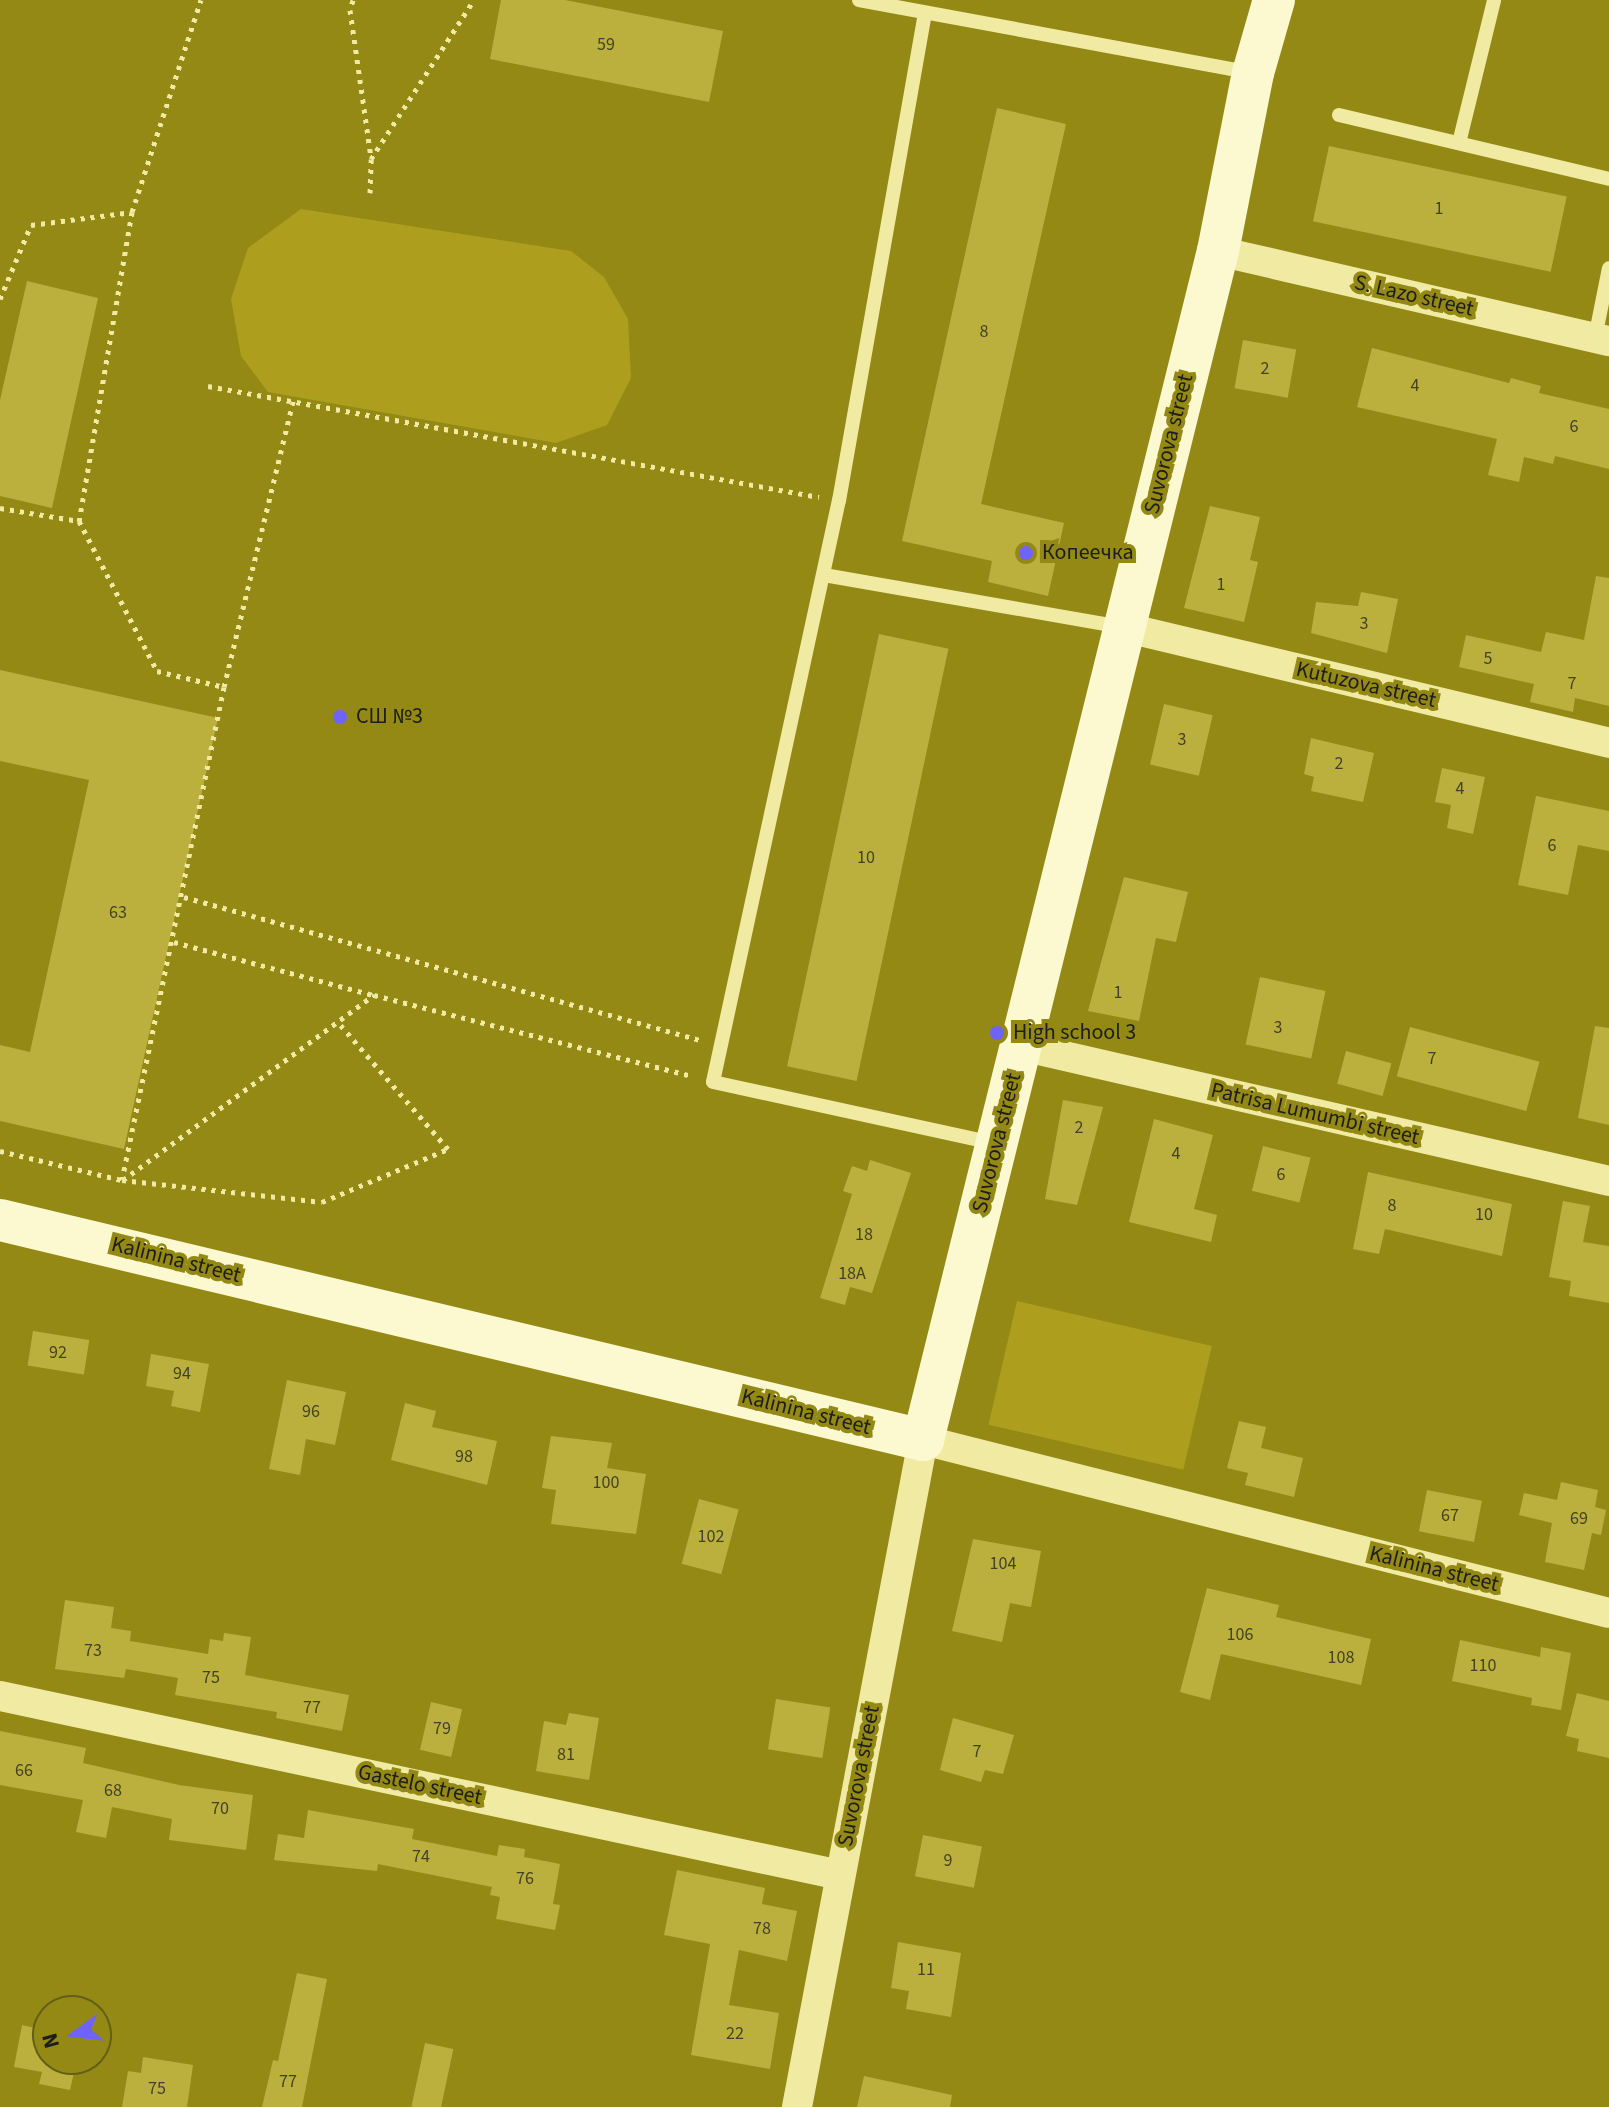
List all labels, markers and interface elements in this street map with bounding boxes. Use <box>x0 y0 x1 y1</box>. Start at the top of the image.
house number: 59 <box>597 34 615 56</box>
house number: 1 <box>1435 198 1443 220</box>
street label: S. Lazo street <box>1352 269 1476 323</box>
house number: 8 <box>980 321 988 343</box>
house number: 2 <box>1261 358 1269 380</box>
street label: Suvorova street <box>1139 371 1199 517</box>
house number: 4 <box>1411 375 1419 397</box>
house number: 6 <box>1570 416 1578 438</box>
place label: Копеечка <box>1042 540 1134 566</box>
marker: Копеечка <box>1017 544 1035 562</box>
house number: 1 <box>1217 574 1225 596</box>
house number: 3 <box>1360 613 1368 635</box>
house number: 5 <box>1484 648 1492 670</box>
street label: Kutuzova street <box>1293 656 1439 714</box>
house number: 7 <box>1568 673 1576 695</box>
place label: СШ №3 <box>356 704 423 730</box>
marker: СШ №3 <box>331 708 349 726</box>
house number: 3 <box>1178 729 1186 751</box>
house number: 2 <box>1335 753 1343 775</box>
house number: 4 <box>1456 778 1464 800</box>
house number: 6 <box>1548 835 1556 857</box>
house number: 10 <box>857 847 875 869</box>
house number: 63 <box>109 902 127 924</box>
house number: 1 <box>1114 982 1122 1004</box>
house number: 3 <box>1274 1017 1282 1039</box>
place label: High school 3 <box>1013 1020 1136 1046</box>
marker: High school 3 <box>988 1024 1006 1042</box>
house number: 7 <box>1428 1048 1436 1070</box>
street label: Suvorova street <box>967 1070 1027 1216</box>
street label: Patrisa Lumumbi street <box>1208 1077 1422 1151</box>
house number: 2 <box>1075 1117 1083 1139</box>
house number: 4 <box>1172 1143 1180 1165</box>
house number: 6 <box>1277 1164 1285 1186</box>
house number: 8 <box>1388 1195 1396 1217</box>
house number: 10 <box>1475 1204 1493 1226</box>
house number: 18 <box>855 1224 873 1246</box>
street label: Kalinina street <box>109 1231 243 1289</box>
house number: 18А <box>838 1263 866 1285</box>
house number: 92 <box>49 1342 67 1364</box>
house number: 94 <box>173 1363 191 1385</box>
street label: Kalinina street <box>739 1383 873 1441</box>
house number: 96 <box>302 1401 320 1423</box>
house number: 98 <box>455 1446 473 1468</box>
house number: 100 <box>593 1472 619 1494</box>
house number: 67 <box>1441 1505 1459 1527</box>
house number: 69 <box>1570 1508 1588 1530</box>
house number: 102 <box>698 1526 724 1548</box>
street label: Kalinina street <box>1367 1540 1501 1598</box>
house number: 104 <box>990 1553 1016 1575</box>
house number: 106 <box>1227 1624 1253 1646</box>
house number: 73 <box>84 1640 102 1662</box>
house number: 108 <box>1328 1647 1354 1669</box>
house number: 110 <box>1470 1655 1496 1677</box>
house number: 75 <box>202 1667 220 1689</box>
house number: 77 <box>303 1697 321 1719</box>
street label: Suvorova street <box>832 1703 886 1849</box>
house number: 79 <box>433 1718 451 1740</box>
house number: 7 <box>973 1741 981 1763</box>
house number: 81 <box>557 1744 575 1766</box>
street label: Gastelo street <box>356 1759 484 1811</box>
house number: 66 <box>15 1760 33 1782</box>
house number: 68 <box>104 1780 122 1802</box>
house number: 70 <box>211 1798 229 1820</box>
house number: 74 <box>412 1846 430 1868</box>
house number: 9 <box>944 1850 952 1872</box>
house number: 76 <box>516 1868 534 1890</box>
house number: 78 <box>753 1918 771 1940</box>
house number: 11 <box>917 1959 935 1981</box>
north arrow <box>32 1995 112 2075</box>
house number: 22 <box>726 2023 744 2045</box>
text: N <box>33 2029 68 2052</box>
house number: 77 <box>279 2071 297 2093</box>
house number: 75 <box>148 2078 166 2100</box>

